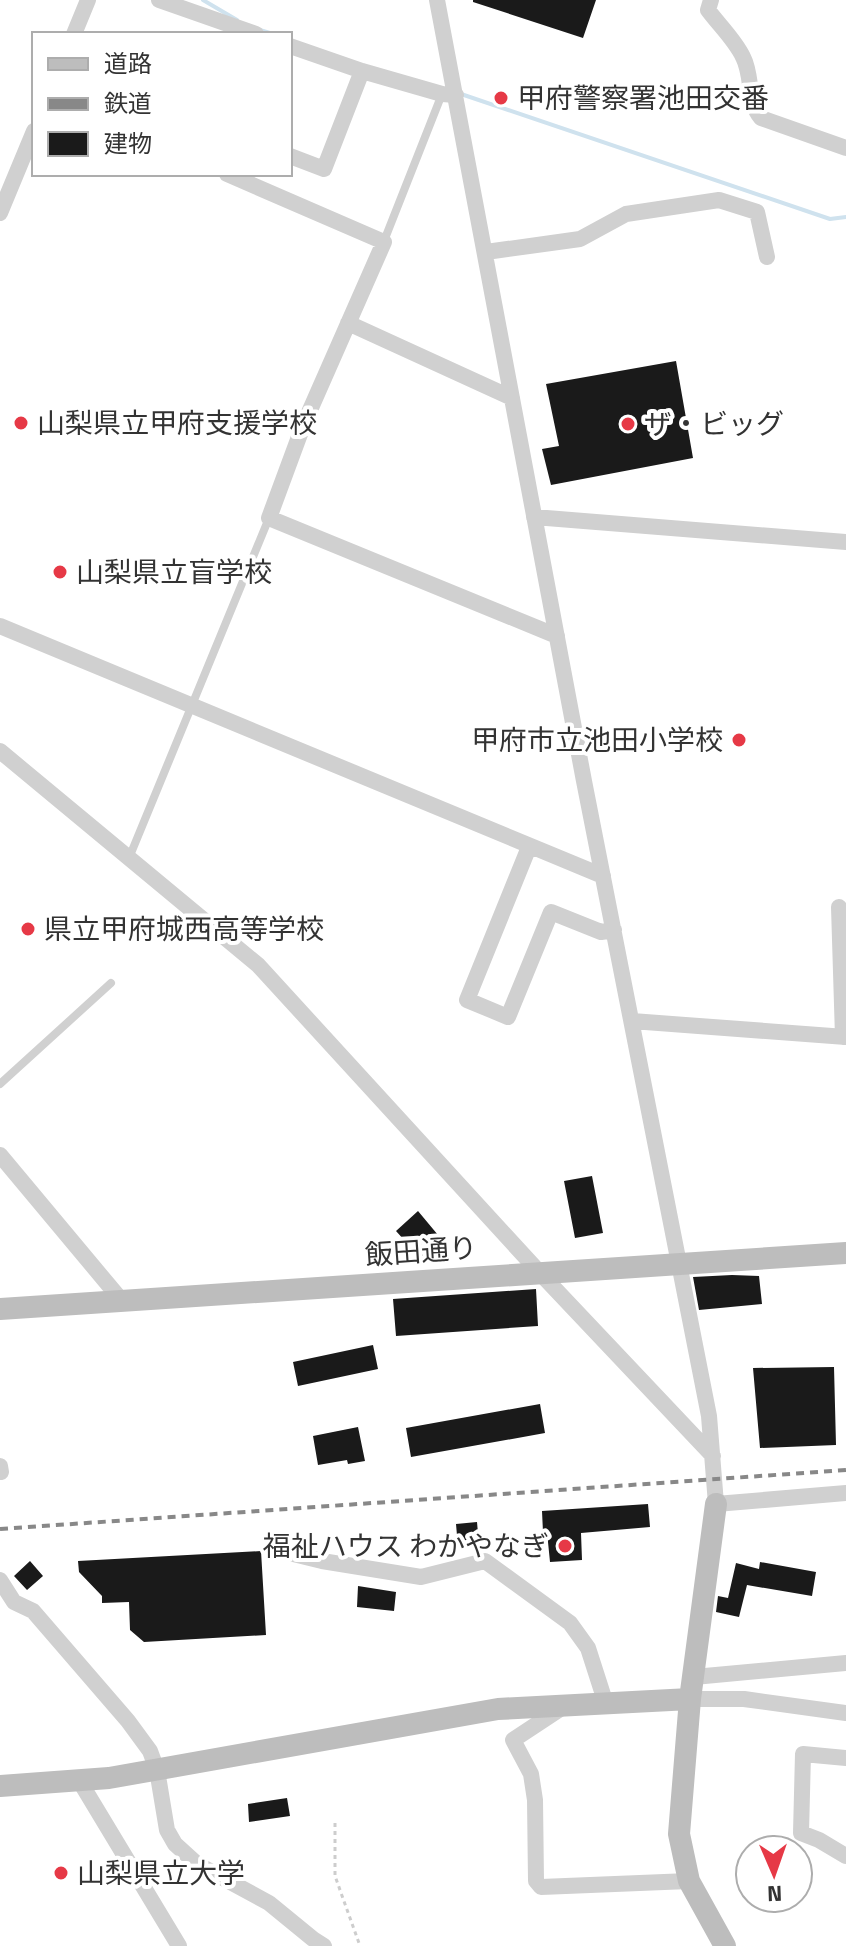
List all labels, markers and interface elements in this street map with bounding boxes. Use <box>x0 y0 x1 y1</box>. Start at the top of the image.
legend <box>32 32 292 176</box>
text: 道路 <box>104 45 152 81</box>
place label: 甲府警察署池田交番 <box>517 76 769 119</box>
text: 鉄道 <box>104 85 152 121</box>
marker: 甲府警察署池田交番 <box>492 89 510 107</box>
text: 建物 <box>104 125 152 161</box>
place label: 山梨県立甲府支援学校 <box>37 401 317 444</box>
place label: ザ・ビッグ <box>644 402 784 445</box>
marker: 山梨県立甲府支援学校 <box>12 414 30 432</box>
marker: ザ・ビッグ <box>619 415 637 433</box>
place label: 山梨県立盲学校 <box>76 550 272 593</box>
marker: 山梨県立盲学校 <box>51 563 69 581</box>
place label: 甲府市立池田小学校 <box>471 718 723 761</box>
marker: 甲府市立池田小学校 <box>730 731 748 749</box>
place label: 県立甲府城西高等学校 <box>44 907 324 950</box>
marker: 県立甲府城西高等学校 <box>19 920 37 938</box>
street label: 飯田通り <box>364 1225 478 1276</box>
place label: 福祉ハウス わかやなぎ <box>263 1524 549 1567</box>
marker: 福祉ハウス わかやなぎ <box>556 1537 574 1555</box>
north arrow <box>734 1834 814 1914</box>
place label: 山梨県立大学 <box>77 1851 245 1894</box>
marker: 山梨県立大学 <box>52 1864 70 1882</box>
text: N <box>766 1877 783 1911</box>

